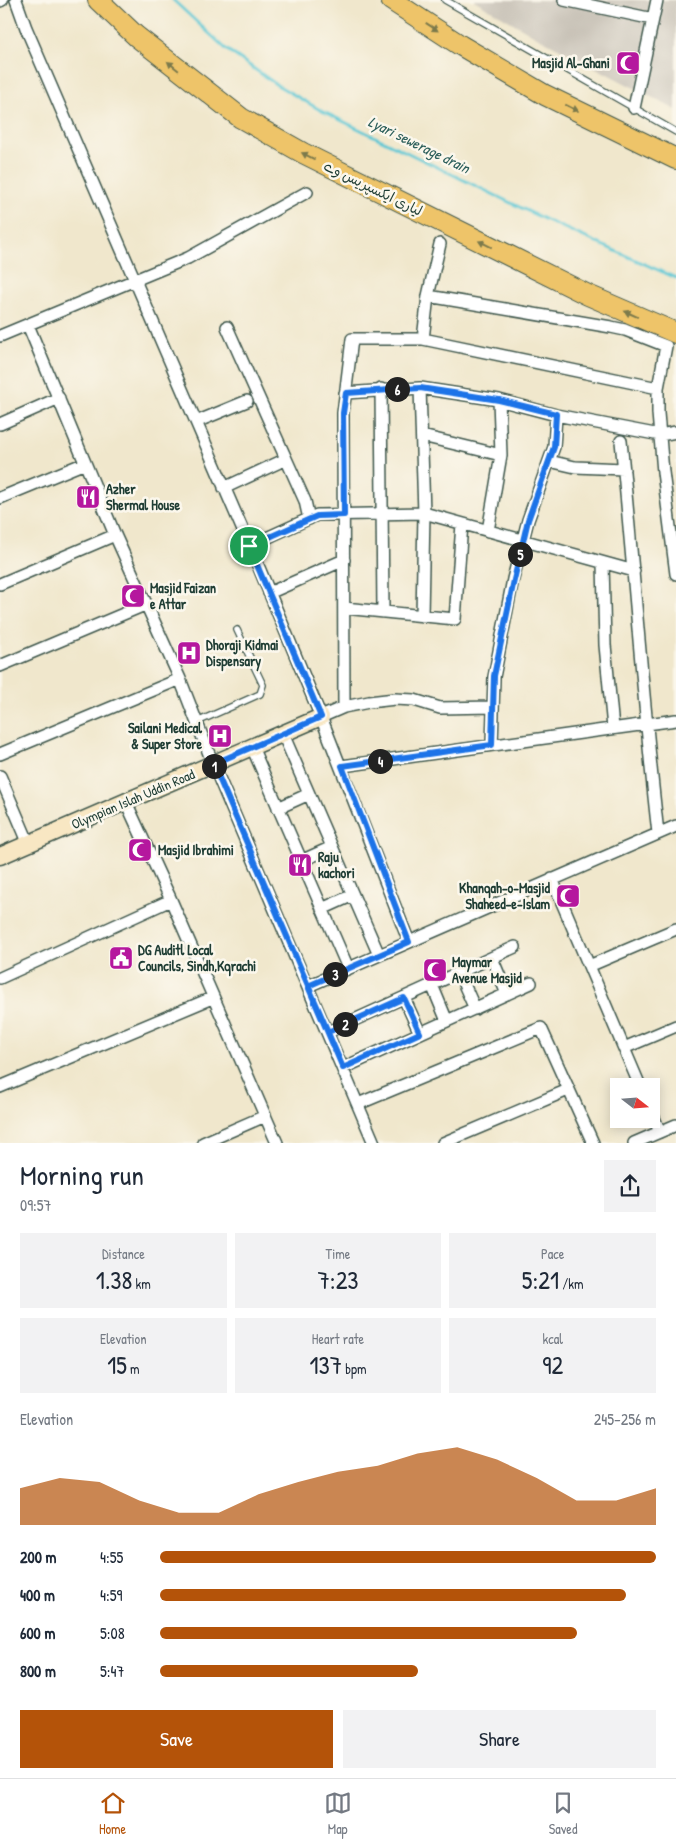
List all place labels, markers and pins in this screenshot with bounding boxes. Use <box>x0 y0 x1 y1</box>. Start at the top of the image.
mosque icon: Masjid Al-Ghani <box>615 50 641 76</box>
place label: Masjid Al-Ghani <box>532 53 610 73</box>
pin: 6 <box>384 376 410 402</box>
place label: Azher Shermal House <box>106 479 180 514</box>
restaurant icon: Azher Shermal House <box>75 484 101 510</box>
pin <box>228 525 270 567</box>
pin: 5 <box>508 542 532 566</box>
place label: Masjid Faizan e Attar <box>150 578 216 613</box>
mosque icon: Masjid Faizan e Attar <box>120 583 146 609</box>
place label: Dhoraji Kidmai Dispensary <box>206 635 279 672</box>
hospital icon: Dhoraji Kidmai Dispensary <box>176 640 202 666</box>
place label: Sailani Medical & Super Store <box>128 718 202 755</box>
hospital icon: Sailani Medical & Super Store <box>207 723 233 749</box>
pin: 4 <box>368 748 392 774</box>
pin: 1 <box>202 754 226 778</box>
mosque icon: Masjid Ibrahimi <box>127 837 153 863</box>
place label: Masjid Ibrahimi <box>158 840 234 860</box>
place label: Raju kachori <box>318 847 355 882</box>
restaurant icon: Raju kachori <box>287 852 313 878</box>
place label: Khanqah-o-Masjid Shaheed-e-Islam <box>459 878 551 913</box>
mosque icon: Khanqah-o-Masjid Shaheed-e-Islam <box>555 883 581 909</box>
place label: DG Auditl Local Councils, Sindh,Kqrachi <box>138 940 256 977</box>
public building icon: DG Auditl Local Councils, Sindh,Kqrachi <box>108 945 134 971</box>
place label: Maymar Avenue Masjid <box>452 952 522 988</box>
mosque icon: Maymar Avenue Masjid <box>422 957 448 983</box>
pin: 3 <box>322 962 348 986</box>
pin: 2 <box>332 1012 358 1036</box>

